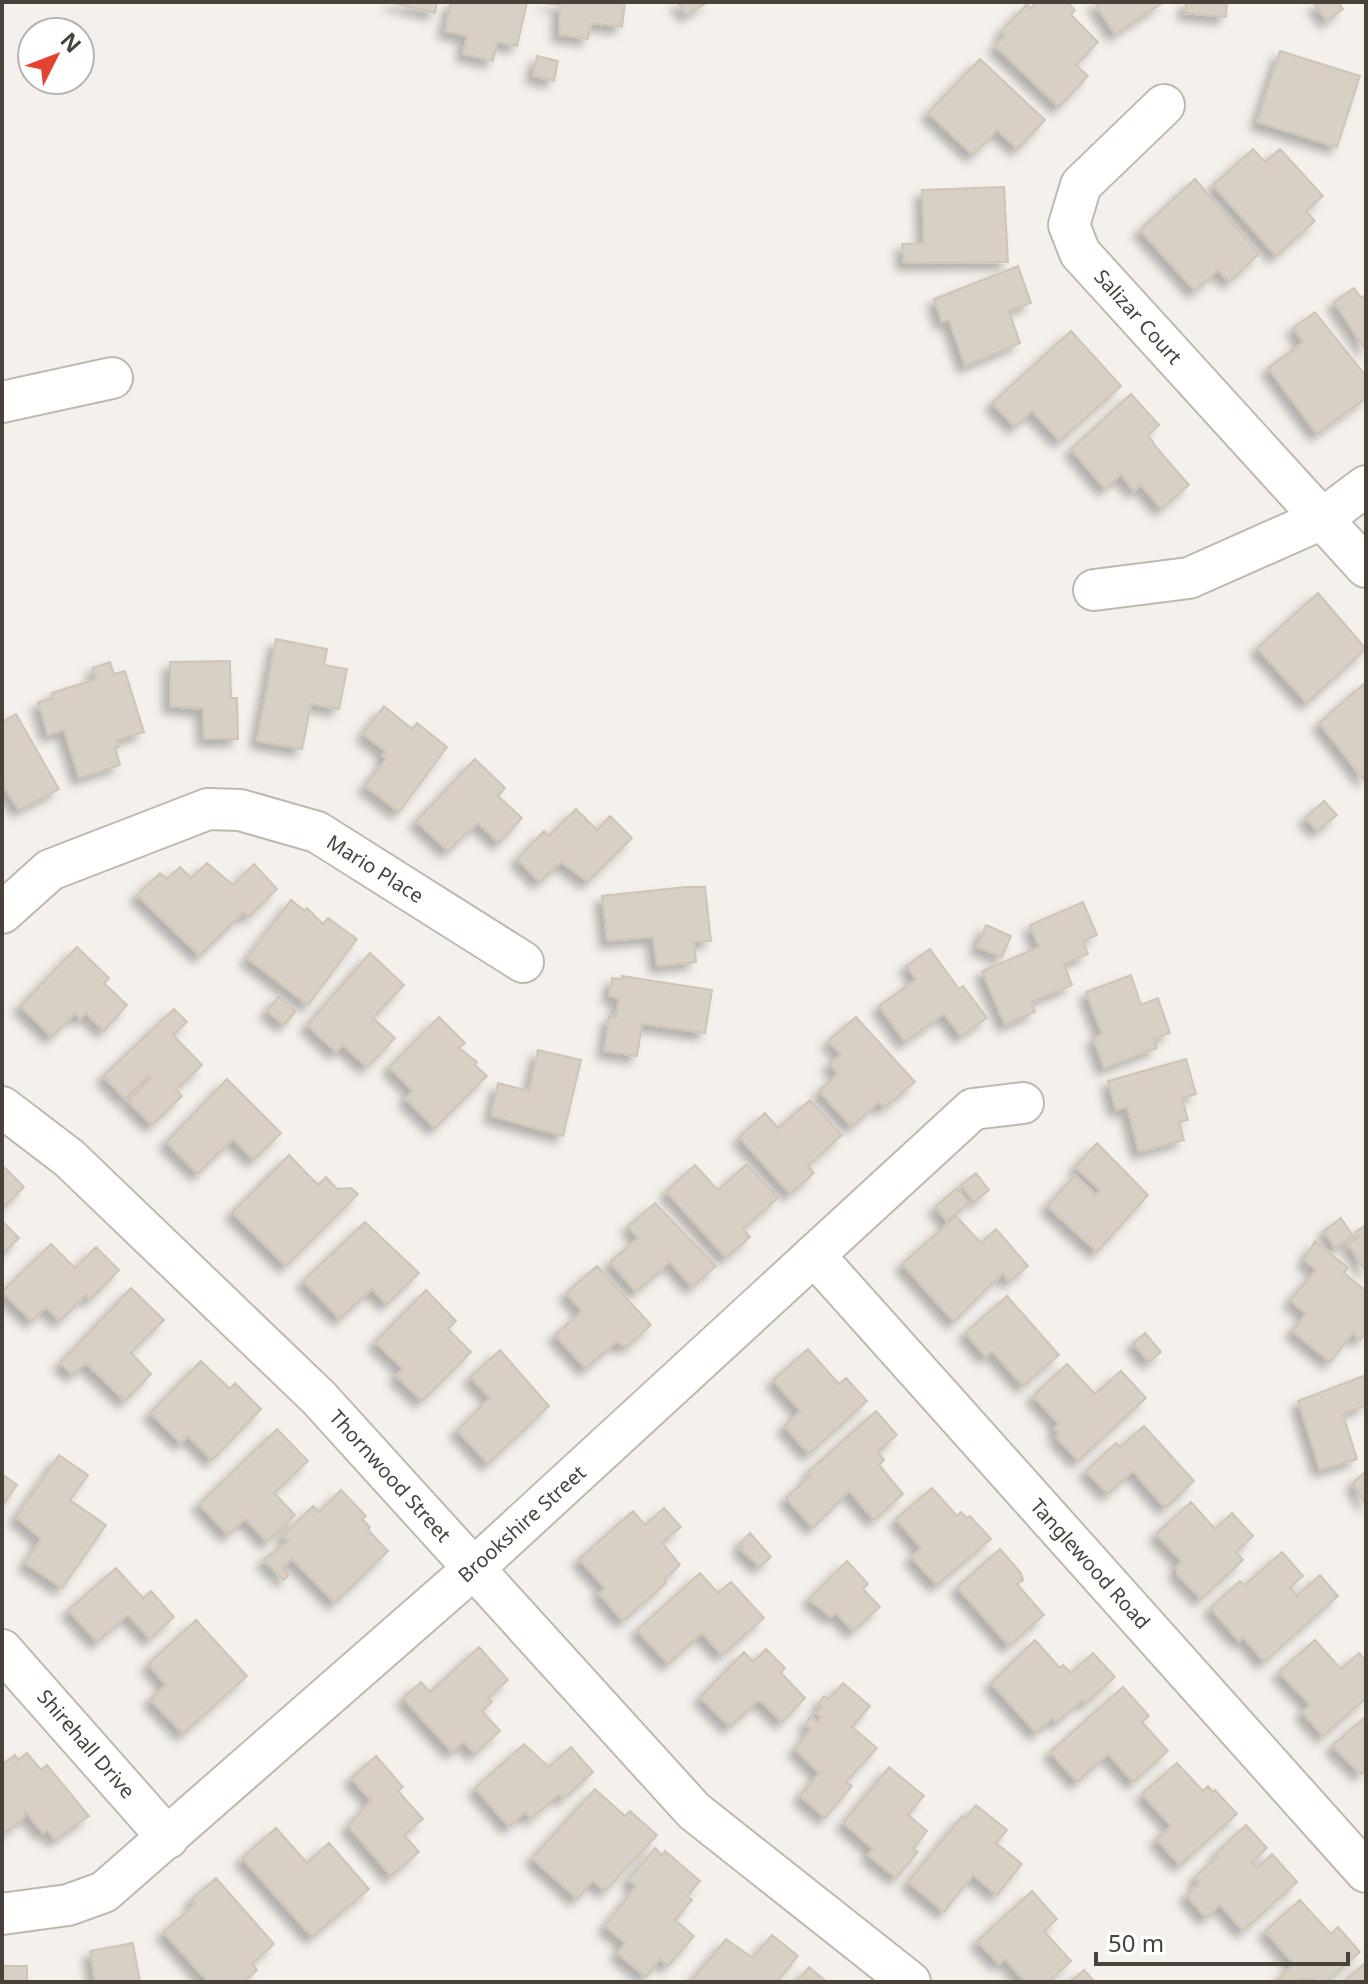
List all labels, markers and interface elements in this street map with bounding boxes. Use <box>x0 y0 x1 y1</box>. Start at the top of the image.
north arrow <box>16 16 96 96</box>
text: N <box>54 25 89 59</box>
street label: Salizar Court <box>1088 263 1188 370</box>
street label: Mario Place <box>322 828 429 909</box>
street label: Thornwood Street <box>324 1404 457 1548</box>
street label: Brookshire Street <box>452 1459 591 1588</box>
street label: Tanglewood Road <box>1024 1493 1156 1635</box>
street label: Shirehall Drive <box>32 1683 141 1804</box>
scale bar <box>1096 1916 1348 1966</box>
text: 50 m <box>1108 1926 1164 1959</box>

